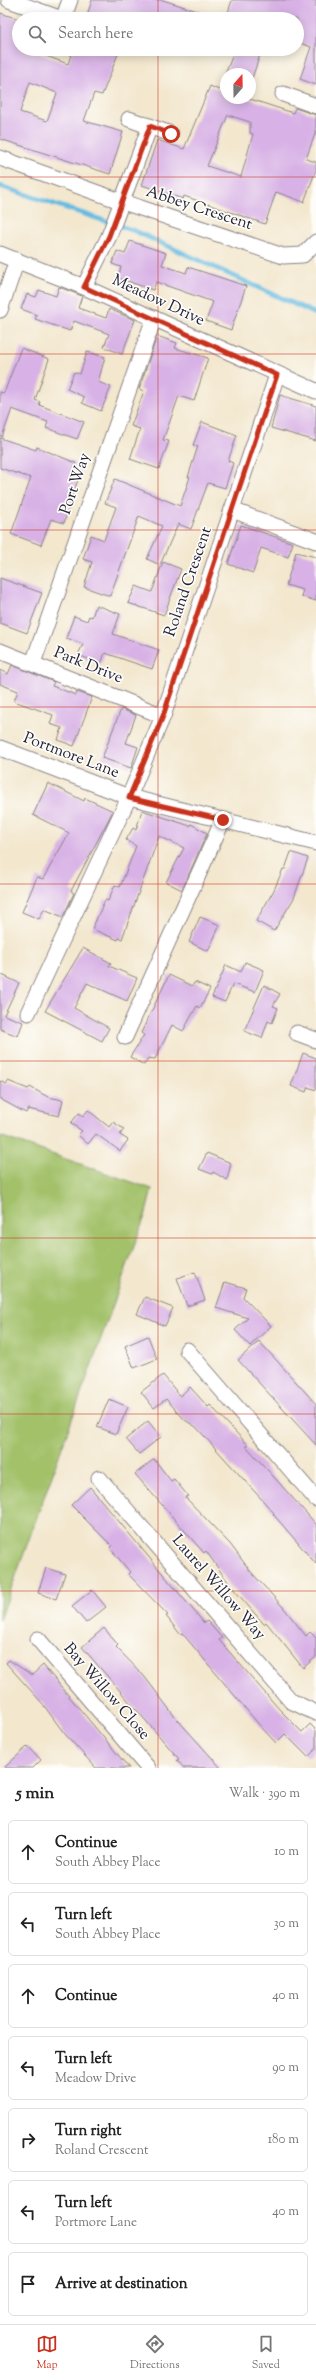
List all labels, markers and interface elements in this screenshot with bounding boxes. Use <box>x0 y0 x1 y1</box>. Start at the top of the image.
search box <box>12 12 304 56</box>
icon: search <box>26 23 48 45</box>
text: Search here <box>58 24 133 45</box>
north arrow <box>220 68 256 104</box>
route start <box>162 125 180 143</box>
street label: Abbey Crescent <box>143 181 256 237</box>
street label: Meadow Drive <box>108 269 208 333</box>
street label: Port Way <box>55 450 97 518</box>
street label: Roland Crescent <box>159 523 219 640</box>
street label: Park Drive <box>50 642 126 690</box>
street label: Portmore Lane <box>20 727 122 785</box>
route end <box>214 811 232 829</box>
street label: Laurel Willow Way <box>166 1530 270 1646</box>
street label: Bay Willow Close <box>57 1638 155 1746</box>
text: 5 min <box>16 1782 54 1806</box>
text: Walk · 390 m <box>229 1785 300 1803</box>
text: Continue <box>55 1833 117 1854</box>
icon: ahead <box>17 1841 39 1863</box>
text: 10 m <box>274 1843 299 1861</box>
text: South Abbey Place <box>55 1854 161 1872</box>
text: Turn left <box>55 1905 112 1926</box>
icon: left <box>17 1913 39 1935</box>
text: 30 m <box>273 1915 299 1933</box>
text: South Abbey Place <box>55 1926 161 1944</box>
icon: ahead <box>17 1985 39 2007</box>
text: Continue <box>55 1986 117 2007</box>
text: 40 m <box>272 1987 299 2005</box>
text: Turn left <box>55 2049 112 2070</box>
icon: left <box>17 2057 39 2079</box>
text: 90 m <box>272 2059 299 2077</box>
text: Meadow Drive <box>55 2070 136 2088</box>
text: Turn right <box>55 2121 121 2142</box>
icon: right <box>17 2129 39 2151</box>
text: 180 m <box>268 2131 299 2149</box>
text: Roland Crescent <box>55 2142 149 2160</box>
text: Turn left <box>55 2193 112 2214</box>
icon: left <box>17 2201 39 2223</box>
text: 40 m <box>272 2203 299 2221</box>
text: Portmore Lane <box>55 2214 137 2232</box>
icon: arrive <box>17 2273 39 2295</box>
text: Arrive at destination <box>55 2274 188 2295</box>
tab: Map <box>36 2333 58 2373</box>
tab: Directions <box>130 2333 180 2373</box>
tab: Saved <box>252 2333 280 2373</box>

